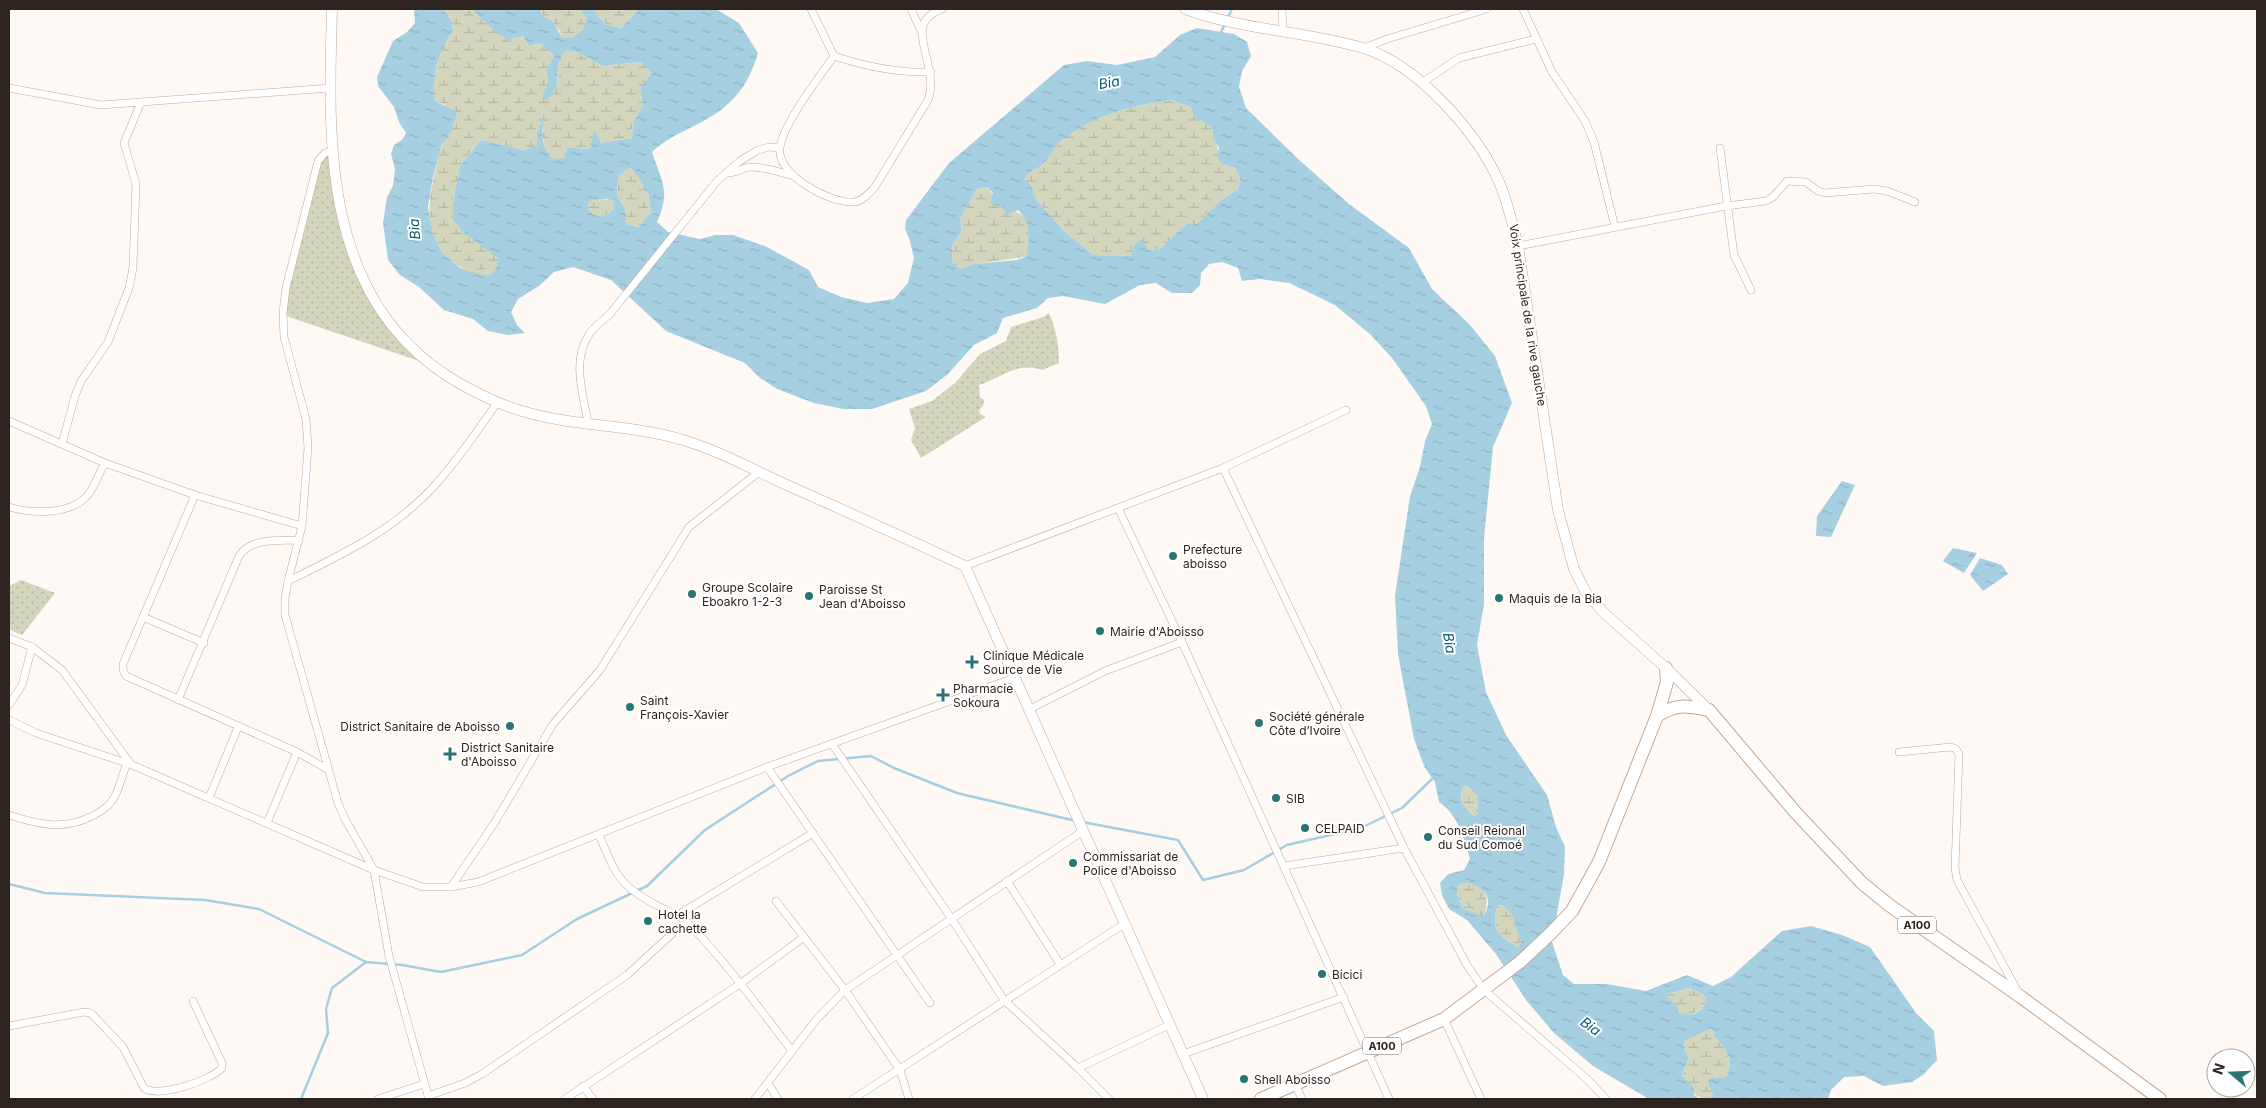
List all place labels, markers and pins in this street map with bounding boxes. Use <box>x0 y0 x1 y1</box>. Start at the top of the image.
place label: Prefecture aboisso <box>1183 542 1242 571</box>
marker: Prefecture aboisso <box>1167 550 1179 562</box>
place label: Groupe Scolaire Eboakro 1-2-3 <box>702 580 793 609</box>
place label: Paroisse St Jean d'Aboisso <box>819 582 906 611</box>
marker: Groupe Scolaire Eboakro 1-2-3 <box>686 588 698 600</box>
marker: Paroisse St Jean d'Aboisso <box>803 590 815 602</box>
place label: Maquis de la Bia <box>1509 591 1602 606</box>
marker: Maquis de la Bia <box>1493 592 1505 604</box>
place label: Mairie d'Aboisso <box>1110 624 1204 639</box>
marker: Mairie d'Aboisso <box>1094 625 1106 637</box>
place label: Clinique Médicale Source de Vie <box>983 648 1084 677</box>
marker: Clinique Médicale Source de Vie <box>965 655 979 669</box>
place label: Pharmacie Sokoura <box>953 681 1013 710</box>
marker: Pharmacie Sokoura <box>937 689 949 701</box>
place label: Saint François-Xavier <box>640 693 729 722</box>
marker: Saint François-Xavier <box>624 701 636 713</box>
place label: Société générale Côte d’Ivoire <box>1269 709 1364 738</box>
marker: Société générale Côte d’Ivoire <box>1253 717 1265 729</box>
place label: District Sanitaire de Aboisso <box>340 719 500 734</box>
marker: District Sanitaire de Aboisso <box>504 720 516 732</box>
place label: District Sanitaire d'Aboisso <box>461 740 554 769</box>
marker: District Sanitaire d'Aboisso <box>443 747 457 761</box>
place label: SIB <box>1286 791 1305 806</box>
marker: SIB <box>1270 792 1282 804</box>
place label: CELPAID <box>1315 821 1365 836</box>
marker: CELPAID <box>1299 822 1311 834</box>
place label: Conseil Reional du Sud Comoé <box>1438 823 1525 852</box>
marker: Conseil Reional du Sud Comoé <box>1422 831 1434 843</box>
place label: Commissariat de Police d'Aboisso <box>1083 849 1178 878</box>
marker: Commissariat de Police d'Aboisso <box>1067 857 1079 869</box>
place label: Hotel la cachette <box>658 907 707 936</box>
marker: Hotel la cachette <box>642 915 654 927</box>
place label: Bicici <box>1332 967 1362 982</box>
marker: Bicici <box>1316 968 1328 980</box>
place label: Shell Aboisso <box>1254 1072 1331 1087</box>
marker: Shell Aboisso <box>1238 1073 1250 1085</box>

